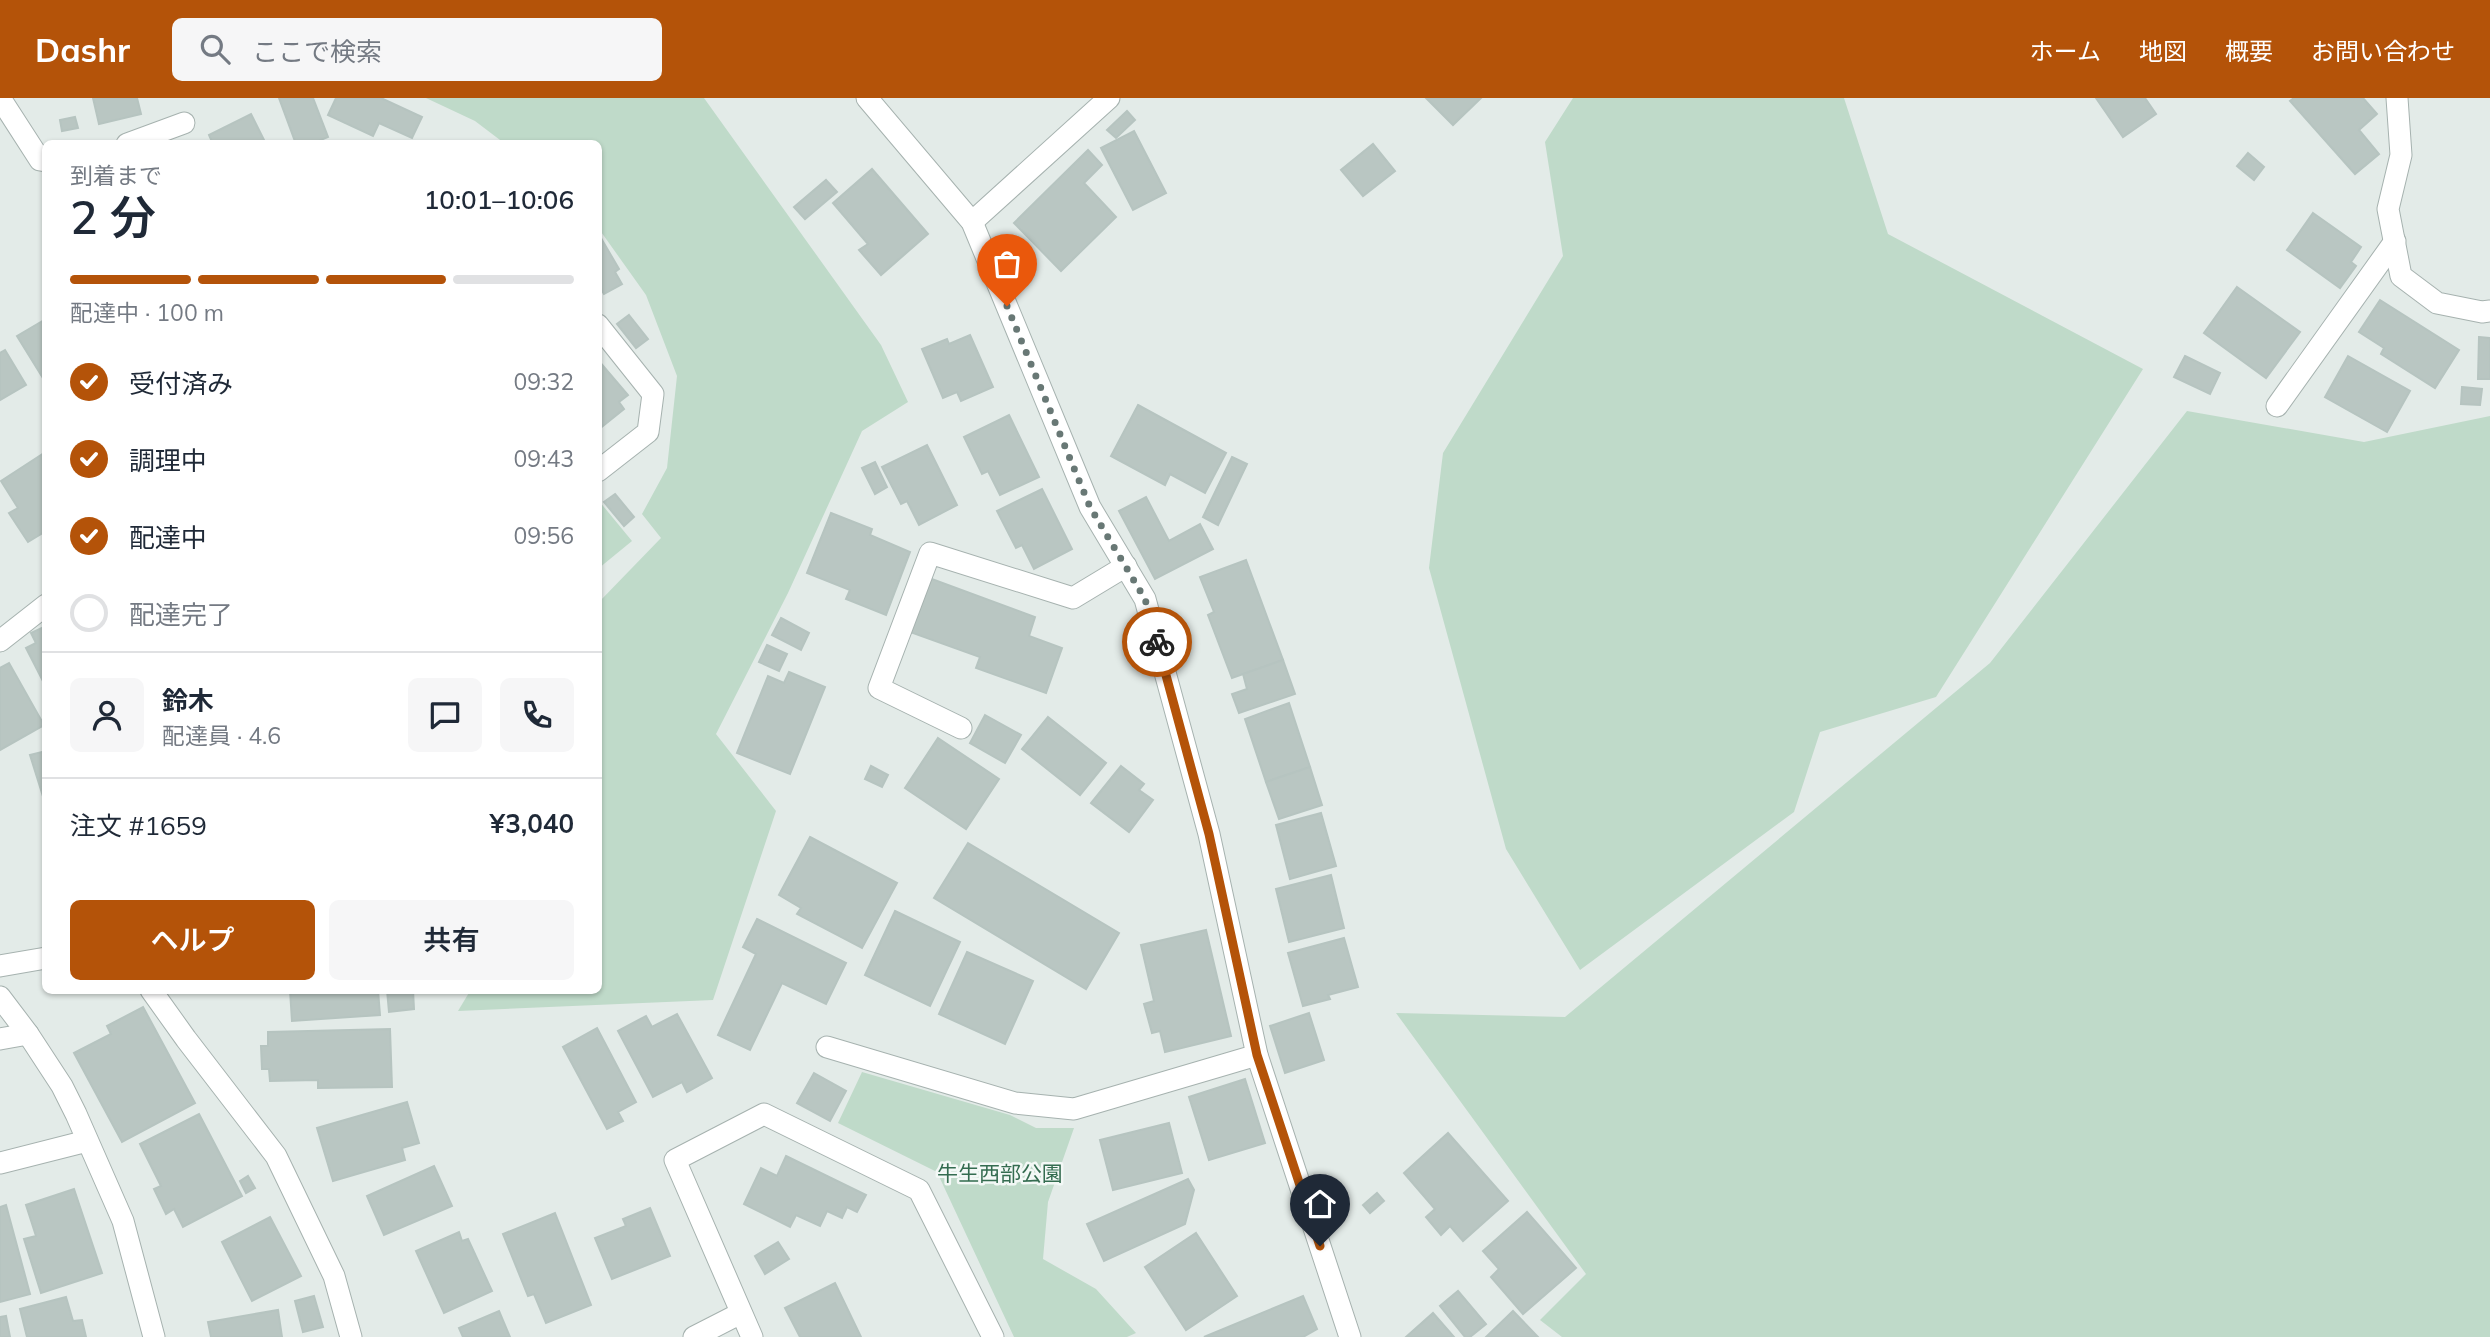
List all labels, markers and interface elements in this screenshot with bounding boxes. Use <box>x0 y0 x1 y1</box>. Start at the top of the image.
search box <box>172 18 662 81</box>
text: Dashr <box>35 29 130 70</box>
icon: search <box>196 30 234 68</box>
text: ここで検索 <box>252 35 382 68</box>
text: ホーム <box>2030 36 2101 66</box>
text: 地図 <box>2139 36 2187 66</box>
text: 概要 <box>2225 36 2273 66</box>
text: お問い合わせ <box>2311 36 2455 66</box>
text: 到着まで <box>70 161 162 190</box>
text: 10:01–10:06 <box>424 183 574 216</box>
text: 2 分 <box>70 188 156 246</box>
pin <box>977 234 1037 306</box>
icon: bag <box>988 245 1026 283</box>
text: 配達中 · 100 m <box>70 298 224 327</box>
icon: check <box>70 363 108 401</box>
text: 受付済み <box>129 367 233 400</box>
text: 09:32 <box>514 367 574 396</box>
icon: check <box>70 440 108 478</box>
text: 調理中 <box>129 444 207 477</box>
text: 09:43 <box>514 444 574 473</box>
icon: check <box>70 517 108 555</box>
text: 配達中 <box>129 521 207 554</box>
text: 09:56 <box>514 521 574 550</box>
text: 配達完了 <box>129 598 233 631</box>
courier <box>1122 607 1192 677</box>
icon: bike <box>1138 623 1176 661</box>
button: person <box>70 678 144 752</box>
button: chat <box>408 678 482 752</box>
button: phone <box>500 678 574 752</box>
text: 鈴木 <box>162 684 214 717</box>
text: 配達員 · 4.6 <box>162 721 281 750</box>
text: ¥3,040 <box>490 807 574 840</box>
text: 注文 #1659 <box>70 809 207 842</box>
button: ヘルプ <box>70 900 315 980</box>
button: 共有 <box>329 900 574 980</box>
park label: 牛生西部公園 <box>937 1160 1063 1186</box>
pin <box>1290 1174 1350 1246</box>
icon: home <box>1301 1185 1339 1223</box>

